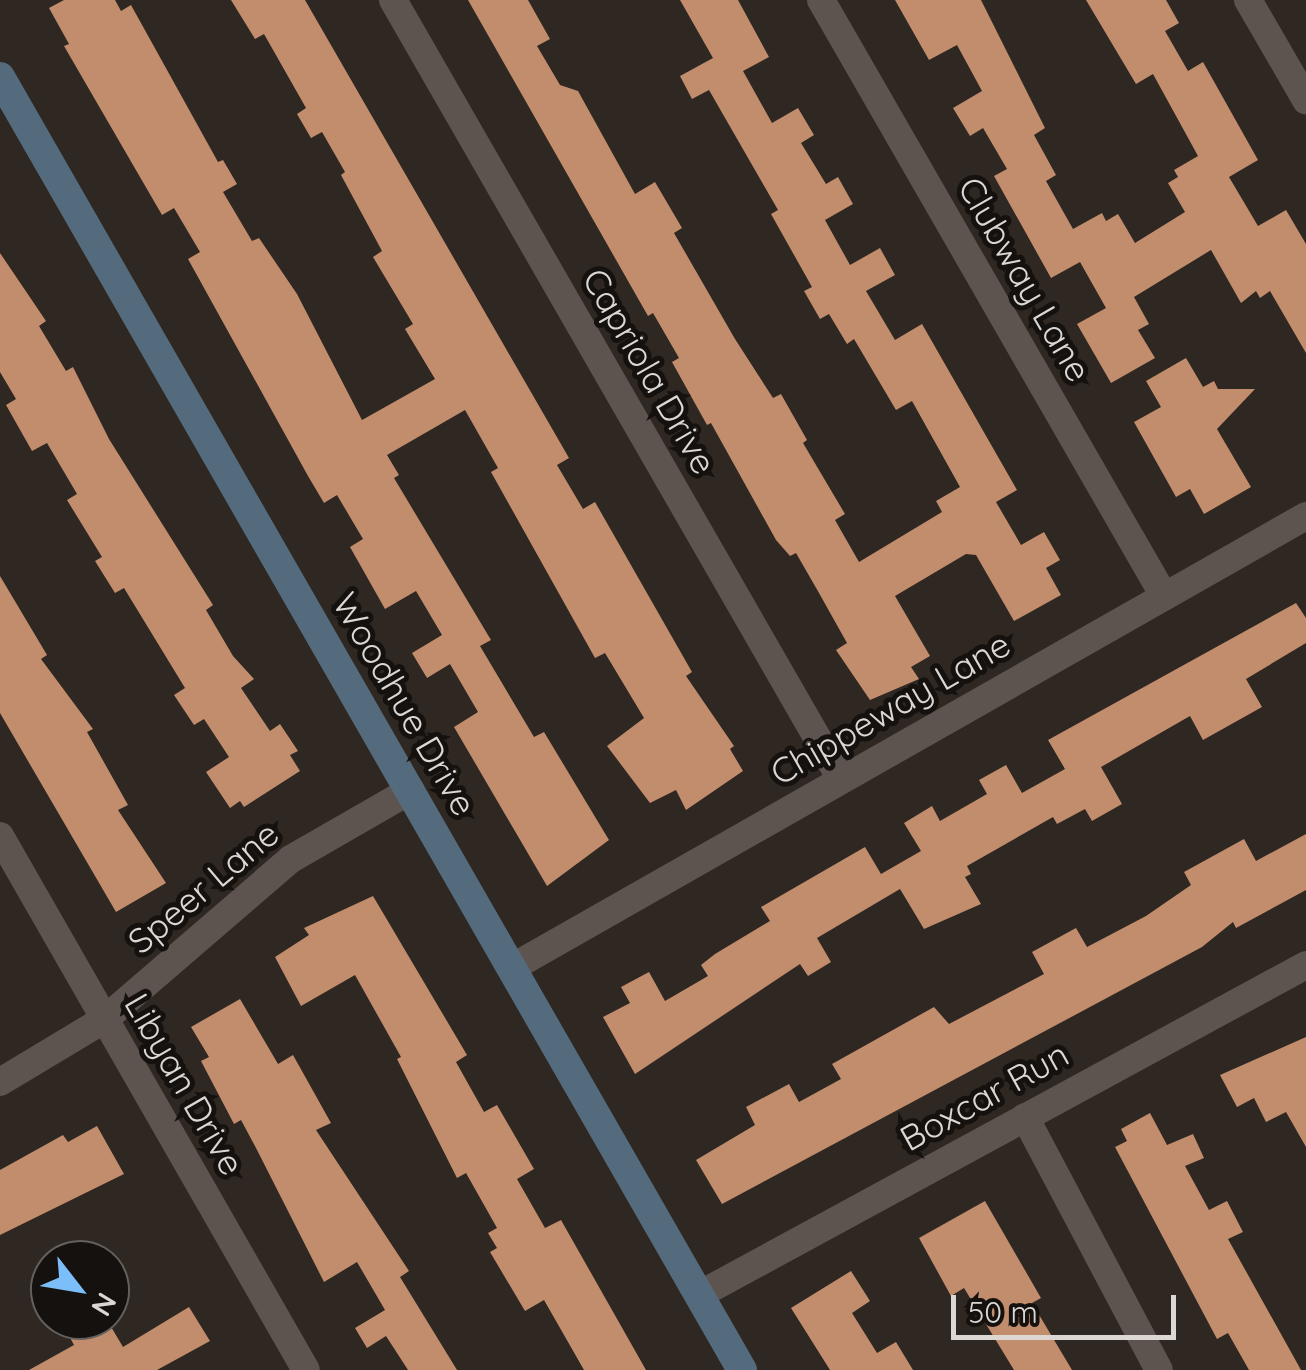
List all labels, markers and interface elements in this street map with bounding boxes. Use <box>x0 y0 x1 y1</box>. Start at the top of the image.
street label: Clubway Lane <box>950 169 1100 389</box>
street label: Capriola Drive <box>574 261 726 481</box>
street label: Woodhue Drive <box>324 585 486 823</box>
street label: Chippeway Lane <box>763 622 1017 794</box>
street label: Speer Lane <box>119 812 287 962</box>
street label: Libyan Drive <box>116 986 254 1182</box>
street label: Boxcar Run <box>893 1033 1075 1159</box>
north arrow <box>30 1240 130 1340</box>
scale bar <box>956 1275 1181 1337</box>
text: N <box>84 1287 125 1323</box>
text: 50 m <box>968 1293 1038 1331</box>

